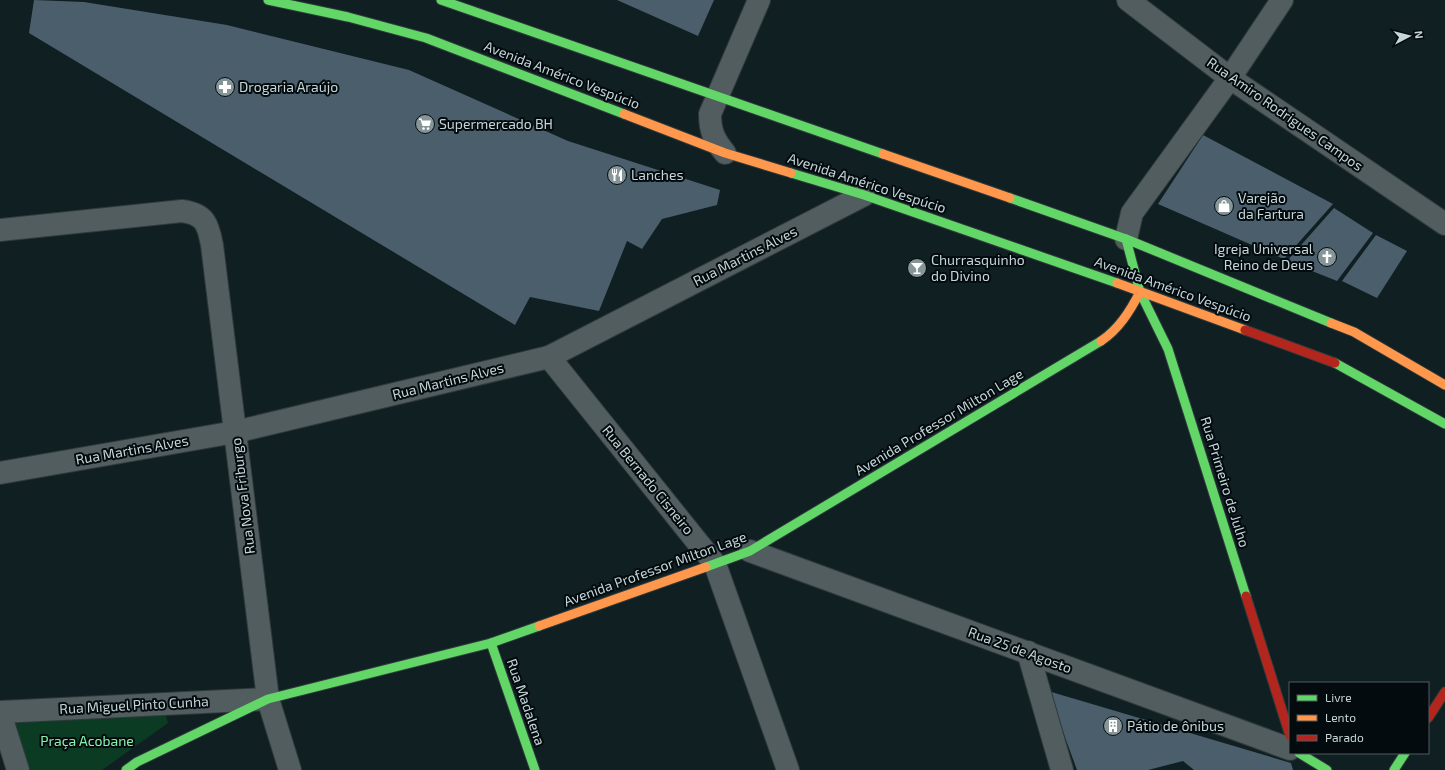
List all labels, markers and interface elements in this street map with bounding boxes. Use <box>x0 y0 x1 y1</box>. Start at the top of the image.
north arrow <box>1389 16 1429 56</box>
text: N <box>1412 30 1426 40</box>
street label: Avenida Américo Vespúcio <box>482 37 642 112</box>
street label: Rua Amiro Rodrigues Campos <box>1204 53 1366 174</box>
pharmacy icon: Drogaria Araújo <box>214 76 236 98</box>
place label: Drogaria Araújo <box>239 78 338 95</box>
supermarket icon: Supermercado BH <box>414 113 436 135</box>
place label: Supermercado BH <box>439 115 553 132</box>
street label: Avenida Américo Vespúcio <box>786 149 948 216</box>
restaurant icon: Lanches <box>606 164 628 186</box>
place label: Lanches <box>631 166 684 183</box>
place label: Varejão da Fartura <box>1238 189 1304 222</box>
shop icon: Varejão da Fartura <box>1213 195 1235 217</box>
street label: Rua Martins Alves <box>690 222 800 289</box>
place label: Igreja Universal Reino de Deus <box>1214 240 1314 273</box>
church icon: Igreja Universal Reino de Deus <box>1316 246 1338 268</box>
place label: Churrasquinho do Divino <box>931 251 1025 284</box>
street label: Avenida Américo Vespúcio <box>1093 252 1254 325</box>
bar icon: Churrasquinho do Divino <box>906 257 928 279</box>
street label: Rua Martins Alves <box>390 358 505 403</box>
street label: Avenida Professor Milton Lage <box>852 365 1026 479</box>
street label: Rua Primeiro de Julho <box>1197 414 1253 549</box>
street label: Rua Bernado Cisneiro <box>599 422 698 538</box>
street label: Rua Martins Alves <box>74 431 190 468</box>
street label: Rua Nova Friburgo <box>227 437 258 555</box>
street label: Avenida Professor Milton Lage <box>561 528 749 610</box>
street label: Rua 25 de Agosto <box>966 623 1074 676</box>
street label: Rua Madalena <box>504 656 549 747</box>
legend <box>1289 682 1429 754</box>
text: Livre <box>1325 690 1352 704</box>
street label: Rua Miguel Pinto Cunha <box>59 692 209 717</box>
text: Lento <box>1325 710 1356 724</box>
building icon: Pátio de ônibus <box>1102 715 1124 737</box>
place label: Pátio de ônibus <box>1127 717 1224 734</box>
text: Parado <box>1325 730 1364 744</box>
park label: Praça Acobane <box>40 732 134 750</box>

